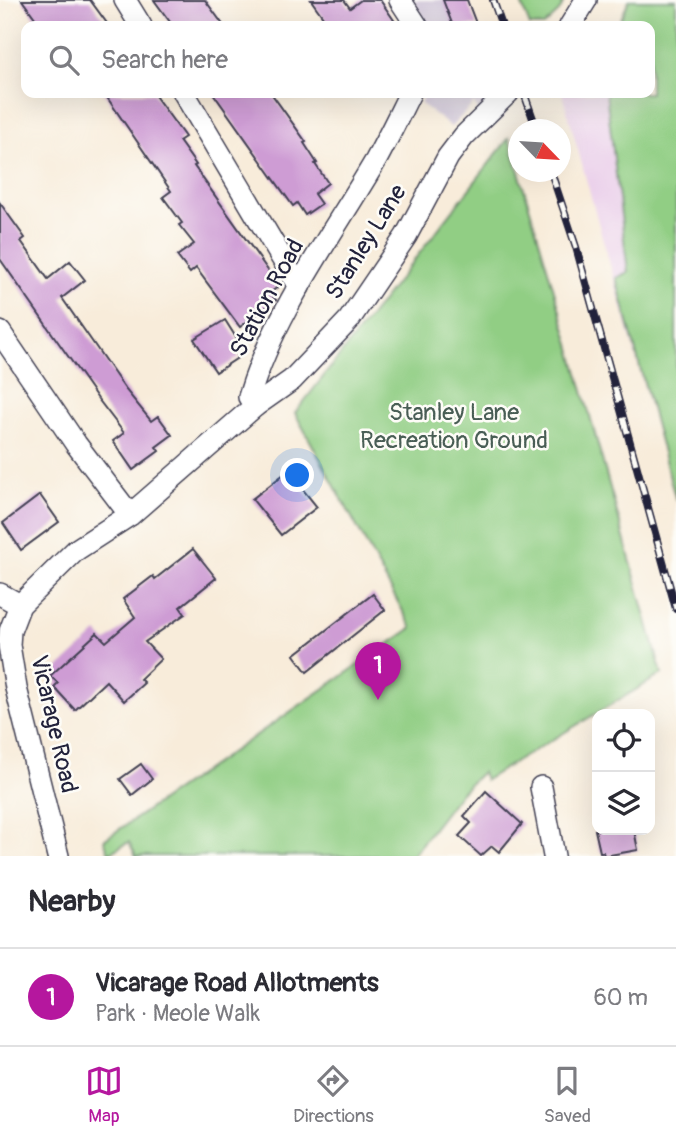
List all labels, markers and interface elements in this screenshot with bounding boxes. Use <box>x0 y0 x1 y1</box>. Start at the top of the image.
search box <box>21 21 655 98</box>
icon: search <box>45 41 83 79</box>
text: Search here <box>101 44 228 76</box>
north arrow <box>508 119 571 182</box>
street label: Stanley Lane <box>319 179 413 305</box>
street label: Station Road <box>224 234 310 362</box>
park label: Stanley Lane Recreation Ground <box>360 398 548 455</box>
your location <box>280 458 314 492</box>
pin: 1 <box>355 642 401 700</box>
street label: Vicarage Road <box>24 652 84 796</box>
map controls <box>592 709 655 835</box>
button: locate <box>592 709 655 772</box>
button: layers <box>592 772 655 835</box>
text: Nearby <box>28 883 115 920</box>
text: Vicarage Road Allotments <box>95 967 379 999</box>
text: 1 <box>47 983 56 1012</box>
text: 60 m <box>593 983 648 1012</box>
text: Park · Meole Walk <box>95 999 260 1028</box>
tab: Map <box>85 1062 123 1128</box>
tab: Directions <box>293 1062 374 1128</box>
tab: Saved <box>544 1062 591 1128</box>

